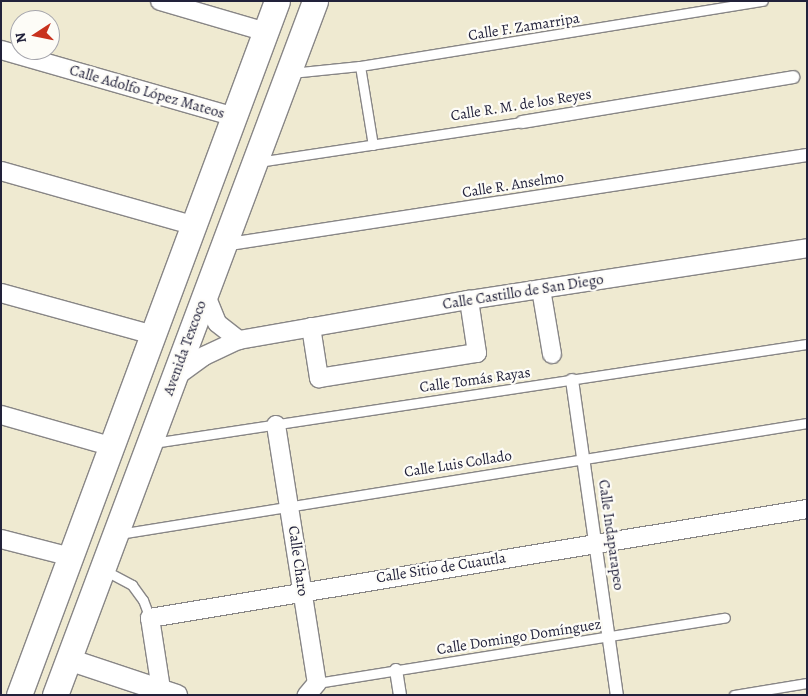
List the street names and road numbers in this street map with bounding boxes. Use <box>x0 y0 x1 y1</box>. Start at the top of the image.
street label: Calle F. Zamarripa <box>467 9 581 45</box>
street label: Calle Adolfo López Mateos <box>67 61 227 123</box>
street label: Calle R. M. de los Reyes <box>449 85 593 125</box>
street label: Calle R. Anselmo <box>461 168 565 202</box>
street label: Calle Castillo de San Diego <box>441 270 605 314</box>
street label: Avenida Texcoco <box>159 298 211 398</box>
street label: Calle Tomás Rayas <box>418 363 532 397</box>
street label: Calle Luis Collado <box>403 447 513 481</box>
street label: Calle Indaparapeo <box>594 479 628 591</box>
street label: Calle Charo <box>284 525 312 597</box>
street label: Calle Sitio de Cuautla <box>375 549 507 587</box>
street label: Calle Domingo Domínguez <box>435 615 603 659</box>

